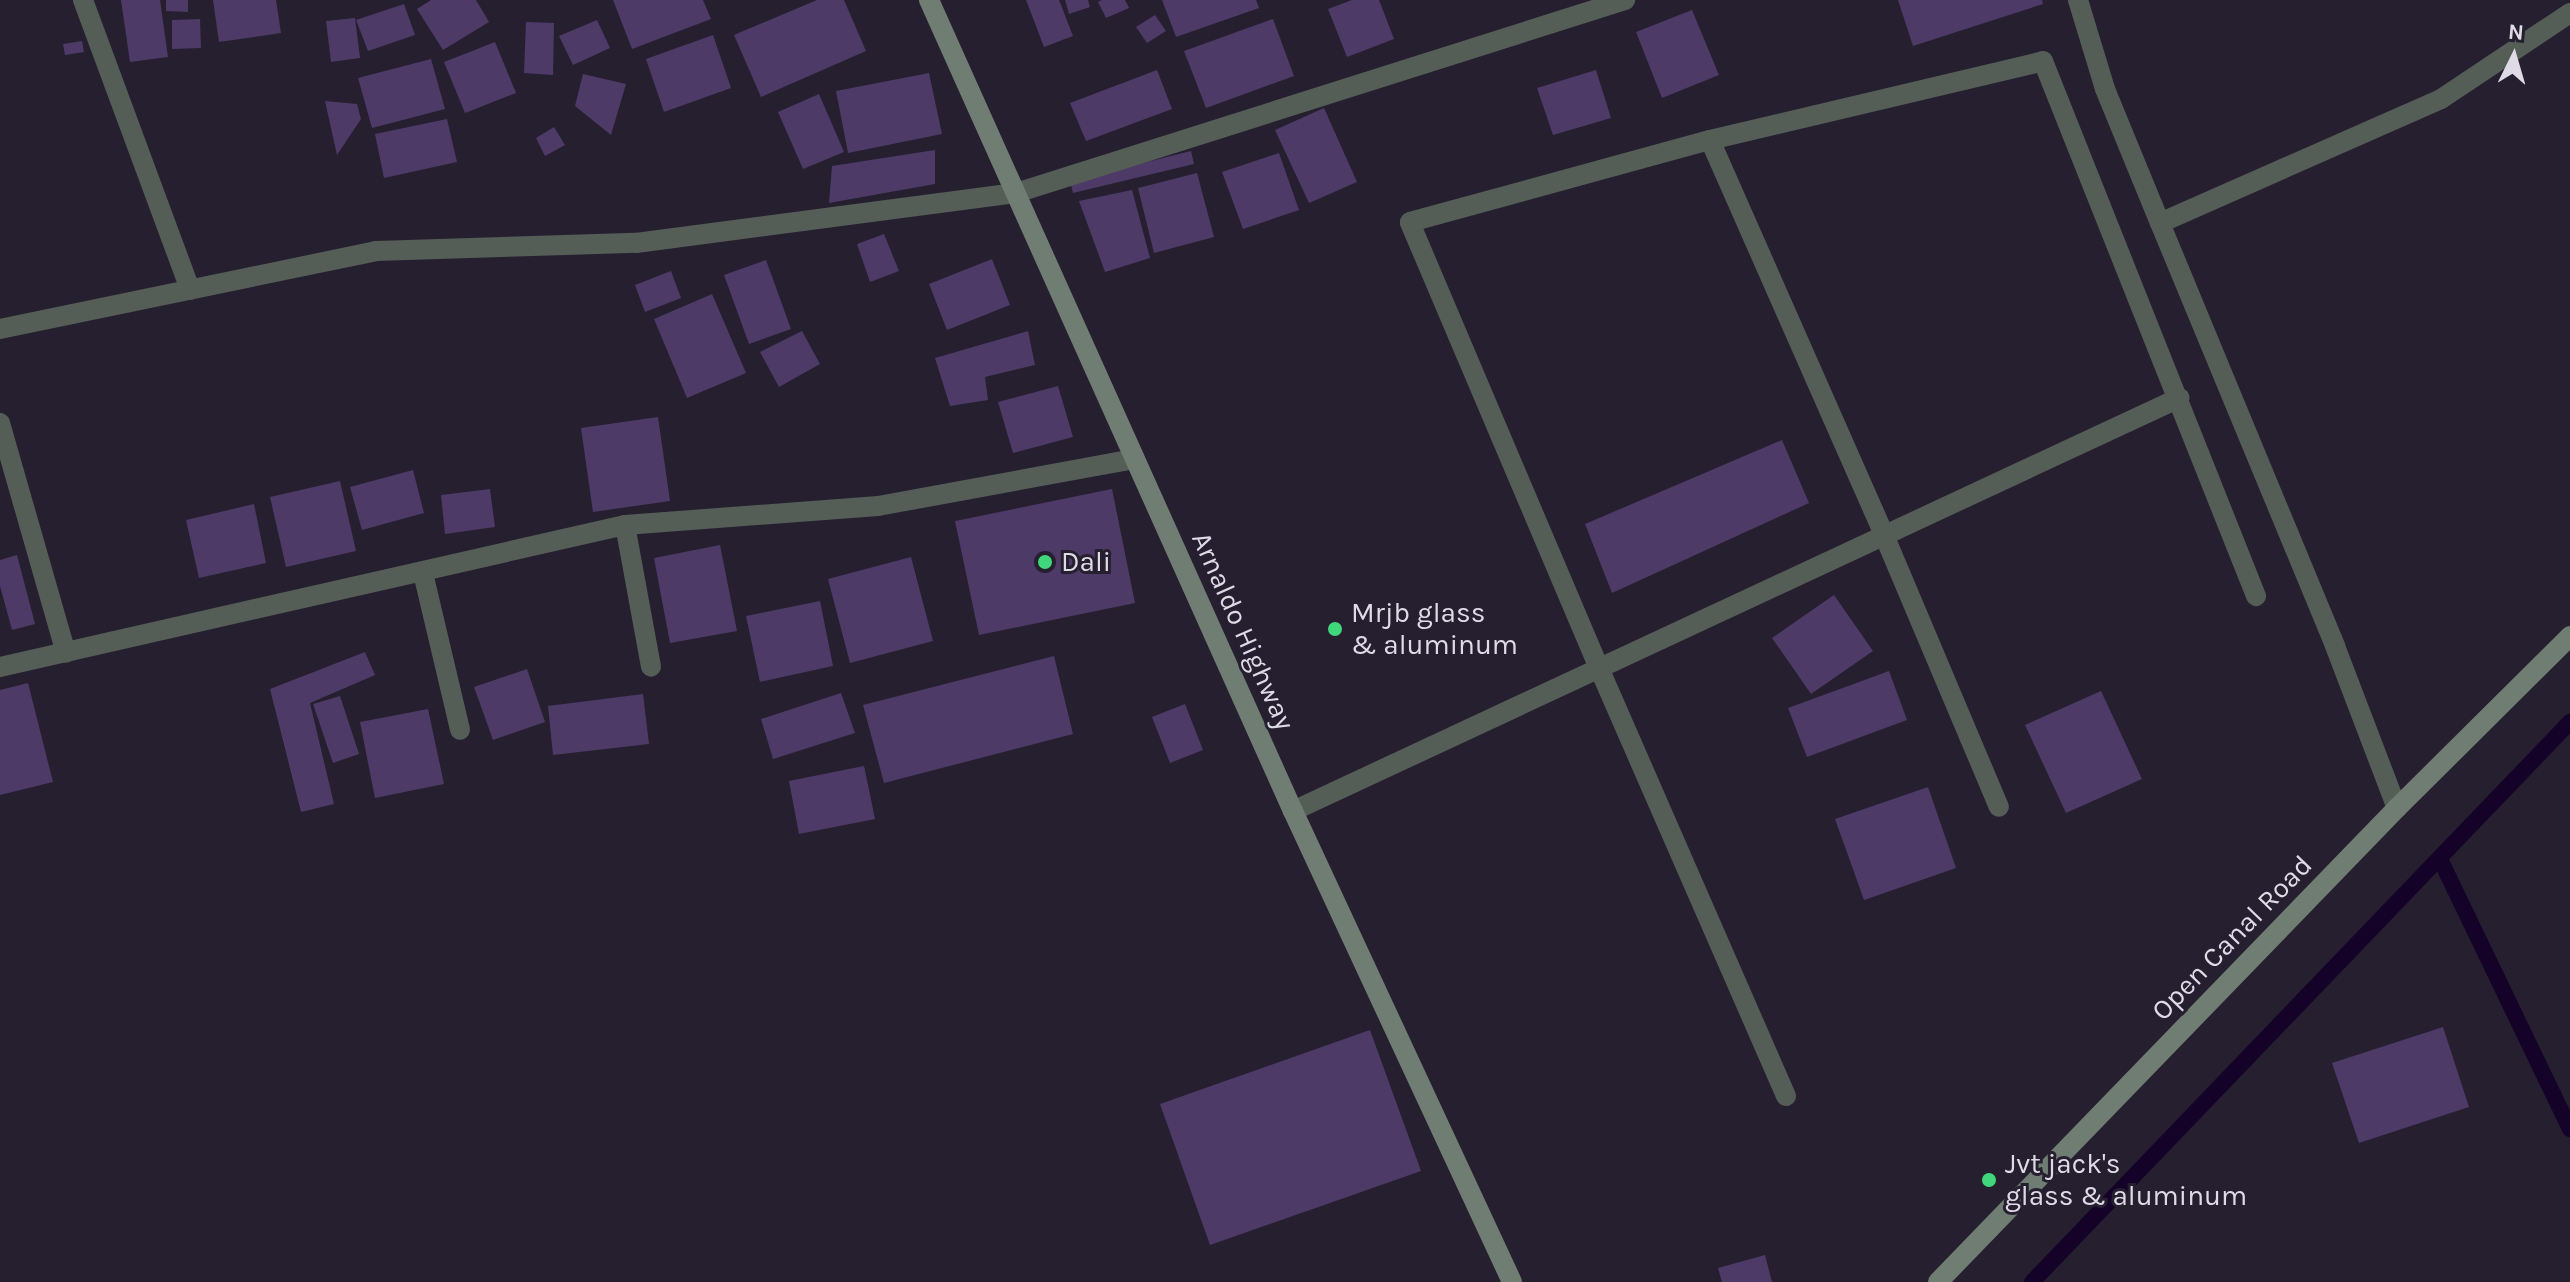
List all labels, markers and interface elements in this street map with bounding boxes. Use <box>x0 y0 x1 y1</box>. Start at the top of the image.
north arrow <box>2474 16 2554 96</box>
text: N <box>2507 18 2525 46</box>
street label: Arnaldo Highway <box>1184 527 1302 735</box>
place label: Dali <box>1061 545 1111 579</box>
marker: Dali <box>1036 553 1054 571</box>
place label: Mrjb glass & aluminum <box>1351 596 1518 662</box>
marker: Mrjb glass & aluminum <box>1326 620 1344 638</box>
street label: Open Canal Road <box>2145 849 2319 1027</box>
place label: Jvt jack's glass & aluminum <box>2005 1147 2247 1213</box>
marker: Jvt jack's glass & aluminum <box>1980 1171 1998 1189</box>

